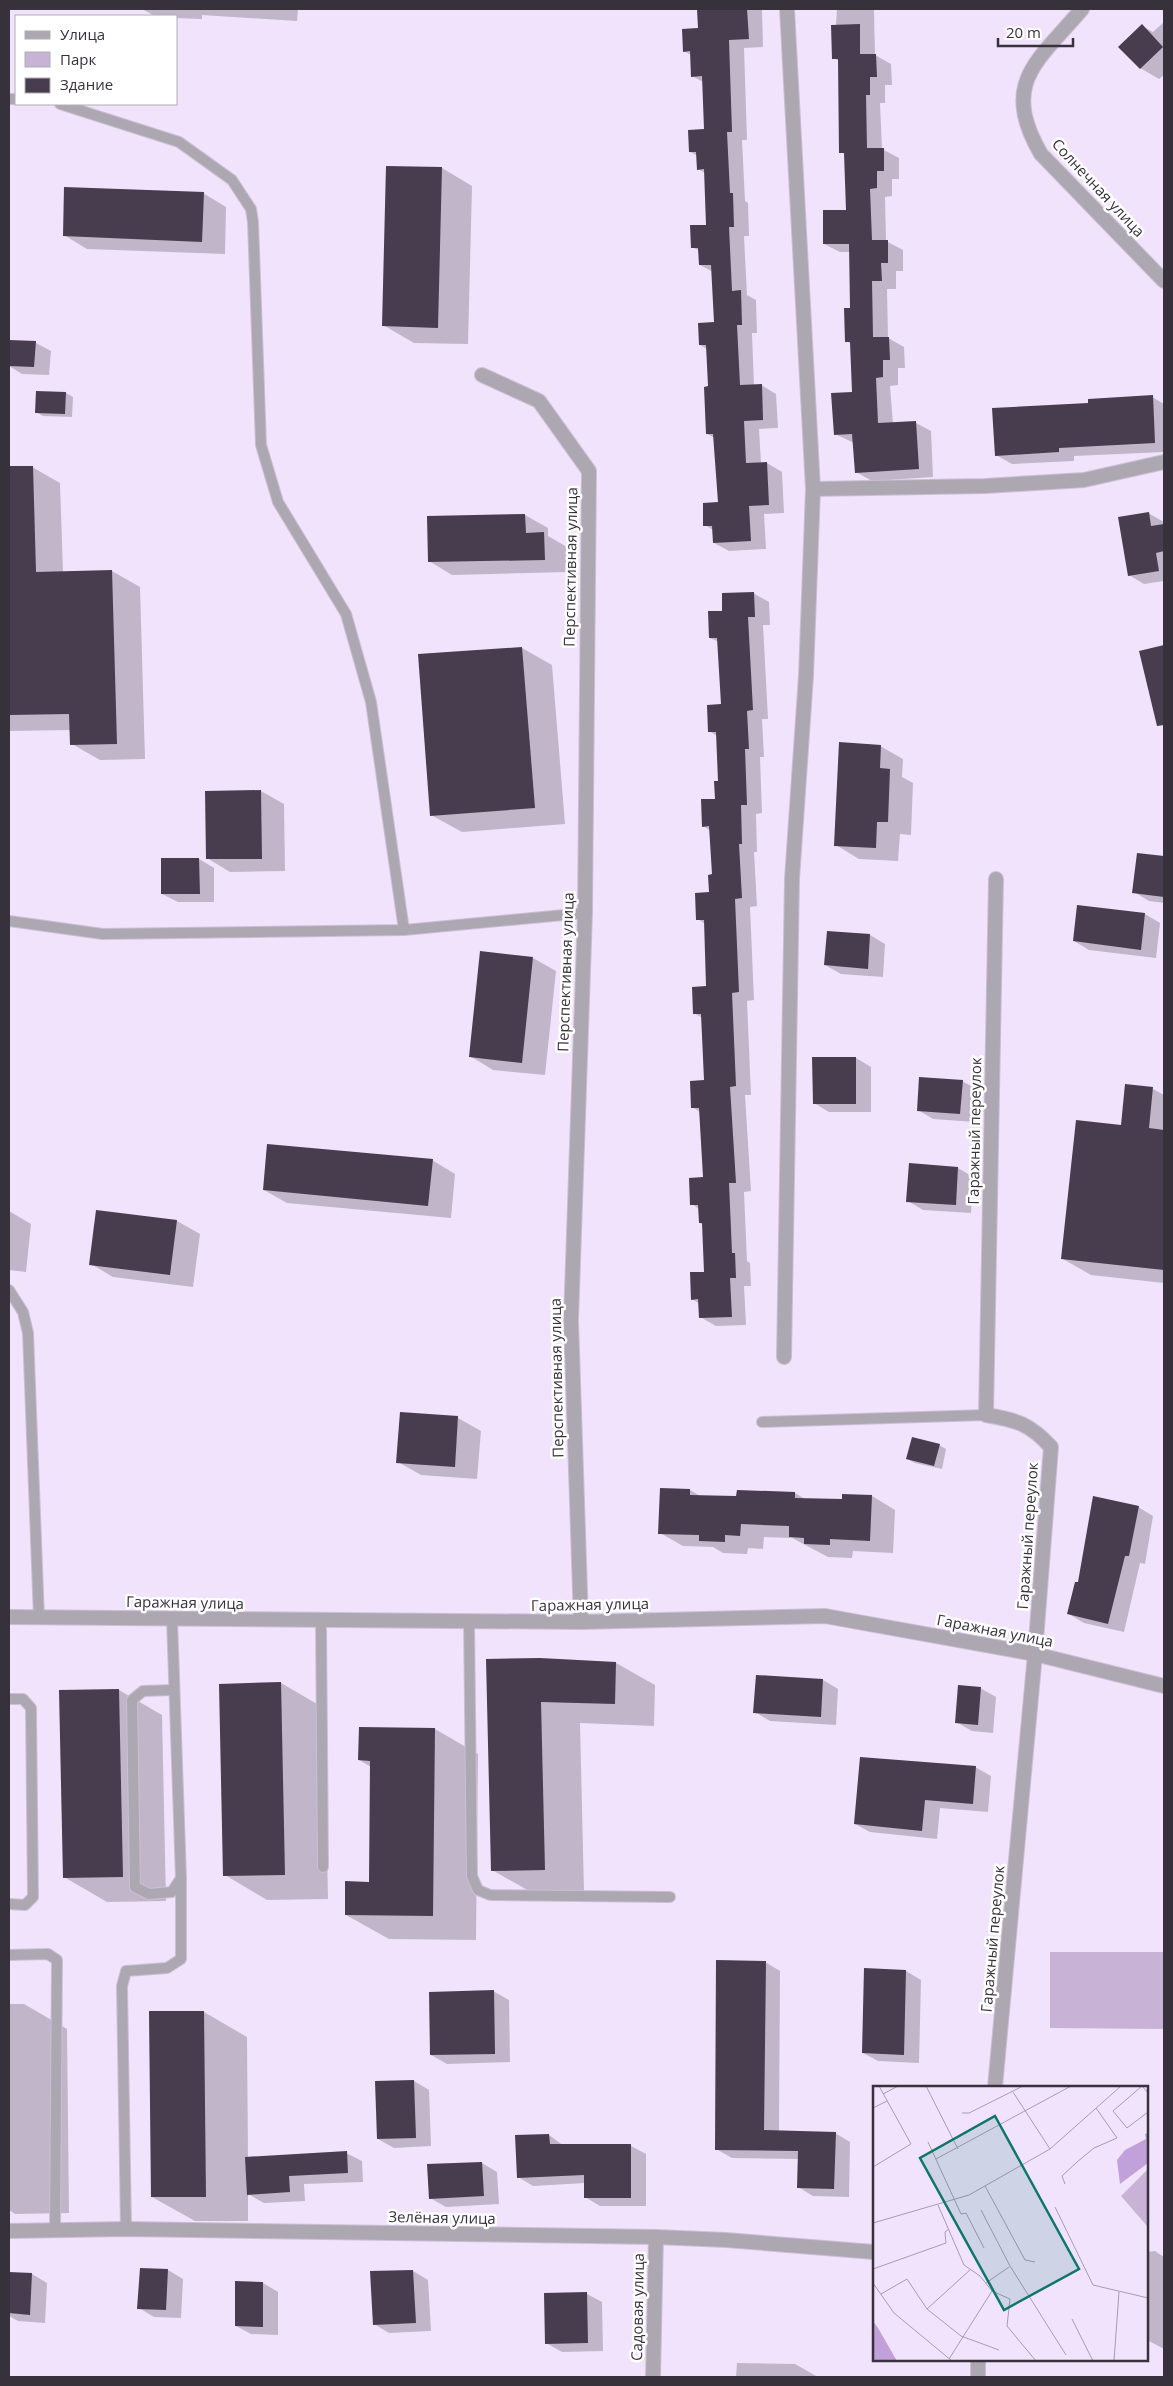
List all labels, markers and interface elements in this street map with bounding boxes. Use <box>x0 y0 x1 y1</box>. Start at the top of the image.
legend <box>15 15 178 105</box>
scale bar <box>998 15 1073 47</box>
text: 20 m <box>1006 22 1041 42</box>
text: Улица <box>60 24 105 44</box>
text: Парк <box>60 49 96 69</box>
text: Здание <box>60 74 113 94</box>
street label: Солнечная улица <box>1048 134 1150 241</box>
street label: Перспективная улица <box>559 487 581 647</box>
street label: Перспективная улица <box>552 892 578 1052</box>
street label: Гаражный переулок <box>963 1057 985 1205</box>
street label: Перспективная улица <box>545 1298 567 1458</box>
street label: Гаражный переулок <box>1012 1462 1042 1610</box>
street label: Гаражная улица <box>126 1591 244 1613</box>
street label: Гаражная улица <box>531 1593 649 1615</box>
street label: Гаражная улица <box>935 1609 1055 1651</box>
street label: Гаражный переулок <box>976 1864 1008 2013</box>
inset map <box>873 2086 1148 2361</box>
street label: Зелёная улица <box>388 2206 496 2228</box>
street label: Садовая улица <box>626 2253 648 2361</box>

